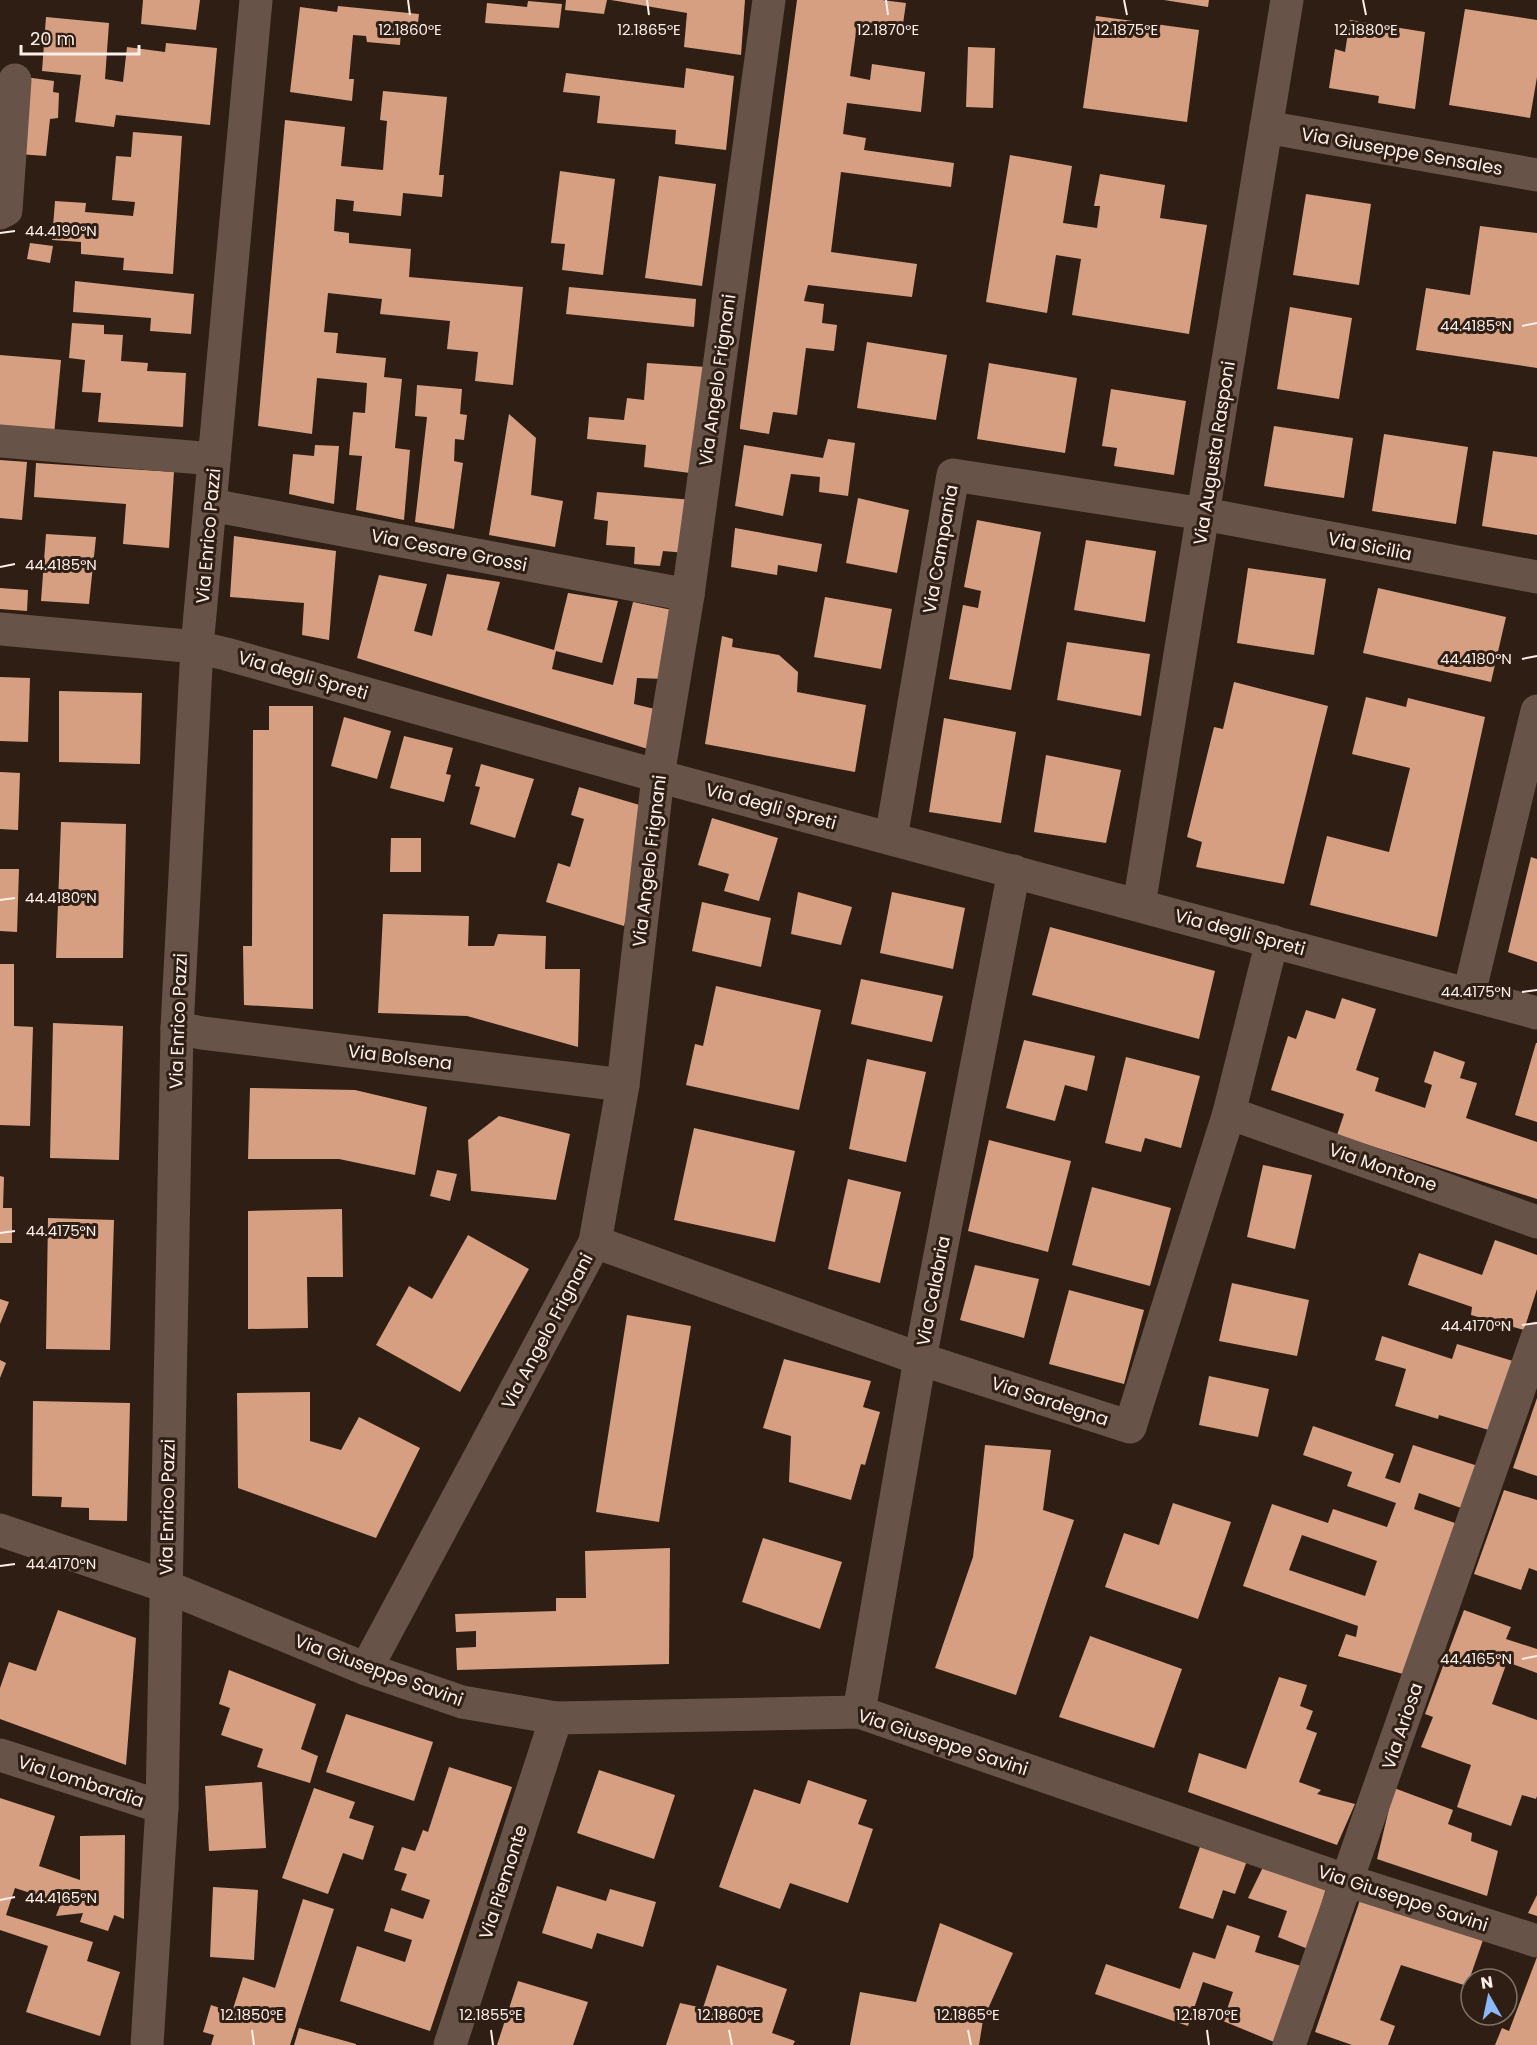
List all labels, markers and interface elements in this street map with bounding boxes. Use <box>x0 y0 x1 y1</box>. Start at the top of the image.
scale bar <box>21 18 140 56</box>
text: 12.1860°E <box>378 19 442 40</box>
text: 12.1865°E <box>617 19 681 40</box>
text: 12.1870°E <box>857 19 919 40</box>
text: 12.1875°E <box>1096 19 1158 40</box>
text: 12.1880°E <box>1334 19 1398 40</box>
text: 20 m <box>30 26 75 51</box>
street label: Via Giuseppe Sensales <box>1299 121 1505 181</box>
text: 44.4190°N <box>25 220 97 241</box>
street label: Via Angelo Frignani <box>693 292 741 468</box>
text: 44.4185°N <box>1440 315 1512 336</box>
street label: Via Augusta Rasponi <box>1187 359 1241 547</box>
street label: Via Enrico Pazzi <box>190 467 226 605</box>
street label: Via Campania <box>916 483 964 615</box>
street label: Via Cesare Grossi <box>369 523 529 577</box>
street label: Via Sicilia <box>1326 526 1414 566</box>
text: 44.4185°N <box>25 554 97 575</box>
street label: Via degli Spreti <box>235 644 371 706</box>
text: 44.4180°N <box>1440 648 1512 669</box>
street label: Via Angelo Frignani <box>626 773 672 949</box>
street label: Via degli Spreti <box>703 777 839 835</box>
text: 44.4180°N <box>25 887 97 908</box>
street label: Via degli Spreti <box>1172 903 1308 961</box>
street label: Via Enrico Pazzi <box>163 953 193 1089</box>
text: 44.4175°N <box>1441 981 1511 1002</box>
street label: Via Bolsena <box>346 1038 454 1076</box>
street label: Via Montone <box>1326 1137 1440 1197</box>
text: 44.4175°N <box>26 1220 96 1241</box>
street label: Via Calabria <box>910 1234 956 1348</box>
street label: Via Angelo Frignani <box>495 1249 599 1413</box>
text: 44.4170°N <box>1441 1315 1511 1336</box>
street label: Via Sardegna <box>988 1370 1112 1432</box>
street label: Via Enrico Pazzi <box>153 1439 181 1575</box>
text: 44.4170°N <box>26 1553 96 1574</box>
street label: Via Giuseppe Savini <box>291 1628 467 1712</box>
text: 44.4165°N <box>1440 1648 1512 1669</box>
street label: Via Ariosa <box>1376 1679 1428 1773</box>
street label: Via Giuseppe Savini <box>855 1703 1031 1781</box>
street label: Via Lombardia <box>15 1749 147 1813</box>
street label: Via Piemonte <box>473 1822 533 1942</box>
street label: Via Giuseppe Savini <box>1315 1859 1491 1937</box>
text: 44.4165°N <box>25 1887 97 1908</box>
north arrow <box>1459 1967 1519 2027</box>
text: N <box>1479 1970 1494 1995</box>
text: 12.1850°E <box>220 2004 284 2025</box>
text: 12.1855°E <box>459 2004 523 2025</box>
text: 12.1860°E <box>697 2004 761 2025</box>
text: 12.1865°E <box>936 2004 1000 2025</box>
text: 12.1870°E <box>1176 2004 1238 2025</box>

